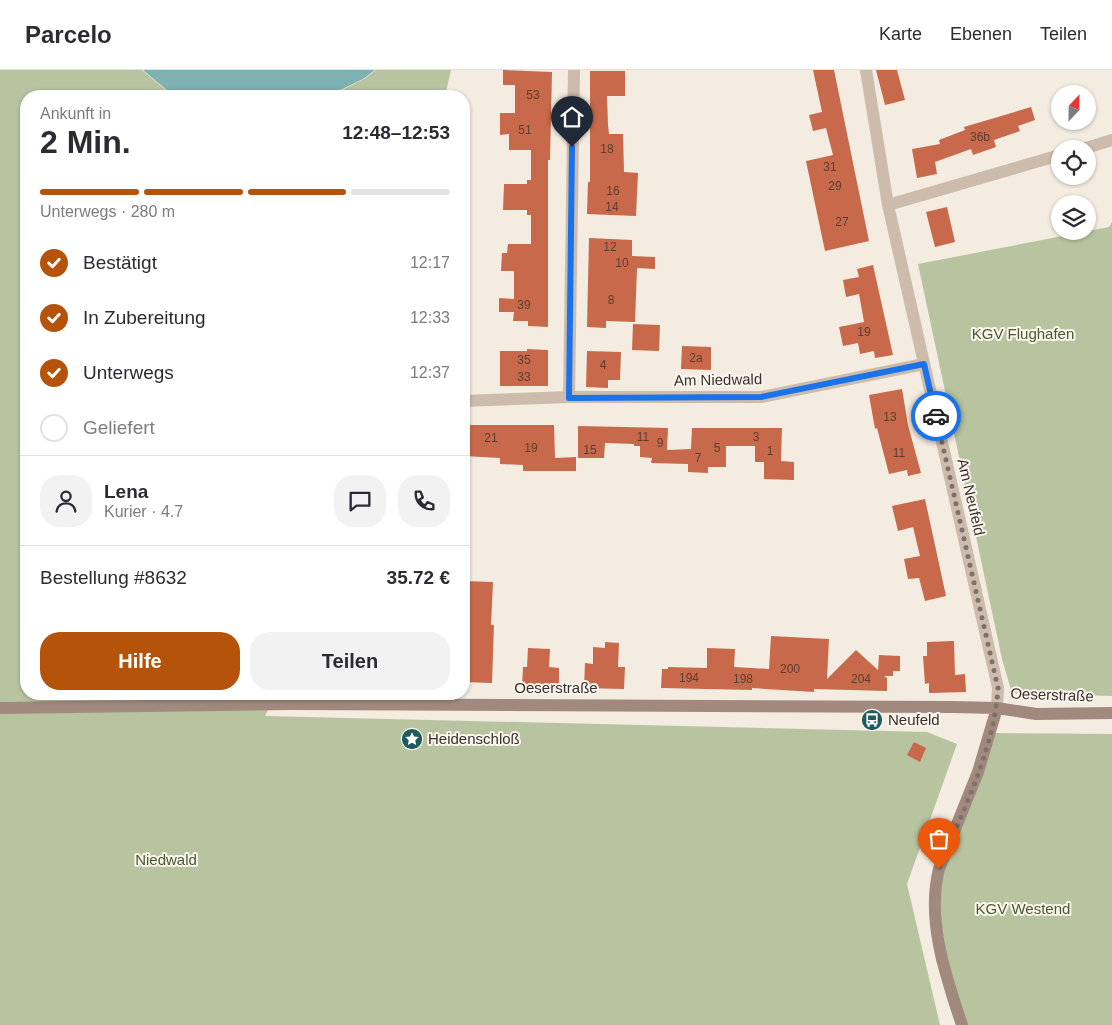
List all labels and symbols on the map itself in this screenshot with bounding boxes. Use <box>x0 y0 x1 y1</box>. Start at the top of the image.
north arrow <box>1051 85 1096 130</box>
house number: 53 <box>526 88 540 102</box>
pin <box>551 96 593 147</box>
house number: 51 <box>518 123 532 137</box>
house number: 36b <box>970 130 990 144</box>
house number: 18 <box>600 142 614 156</box>
house number: 31 <box>823 160 837 174</box>
house number: 29 <box>828 179 842 193</box>
house number: 16 <box>606 184 620 198</box>
house number: 14 <box>605 200 619 214</box>
house number: 27 <box>835 215 849 229</box>
house number: 12 <box>603 240 617 254</box>
house number: 10 <box>615 256 629 270</box>
house number: 8 <box>608 293 615 307</box>
house number: 39 <box>517 298 531 312</box>
house number: 19 <box>857 325 871 339</box>
park label: KGV Flughafen <box>972 325 1074 342</box>
house number: 2a <box>689 351 703 365</box>
house number: 35 <box>517 353 531 367</box>
house number: 4 <box>600 358 607 372</box>
house number: 33 <box>517 370 531 384</box>
street label: Am Niedwald <box>674 370 762 389</box>
courier <box>911 391 961 441</box>
house number: 13 <box>883 410 897 424</box>
house number: 11 <box>637 430 650 444</box>
house number: 3 <box>753 430 760 444</box>
house number: 21 <box>484 431 498 445</box>
house number: 9 <box>657 436 664 450</box>
house number: 19 <box>524 441 538 455</box>
house number: 5 <box>714 441 721 455</box>
house number: 15 <box>583 443 597 457</box>
house number: 1 <box>767 444 774 458</box>
house number: 11 <box>893 446 906 460</box>
house number: 7 <box>695 451 702 465</box>
street label: Am Neufeld <box>954 457 989 537</box>
house number: 200 <box>780 662 800 676</box>
house number: 194 <box>679 671 699 685</box>
house number: 198 <box>733 672 753 686</box>
house number: 204 <box>851 672 871 686</box>
street label: Oeserstraße <box>514 679 598 696</box>
street label: Oeserstraße <box>1010 685 1094 704</box>
bus stop icon: Neufeld <box>860 708 884 732</box>
place label: Neufeld <box>888 711 940 728</box>
place icon: Heidenschloß <box>400 727 424 751</box>
place label: Heidenschloß <box>428 730 520 747</box>
pin <box>918 818 960 869</box>
park label: Niedwald <box>135 851 197 868</box>
park label: KGV Westend <box>976 900 1070 917</box>

